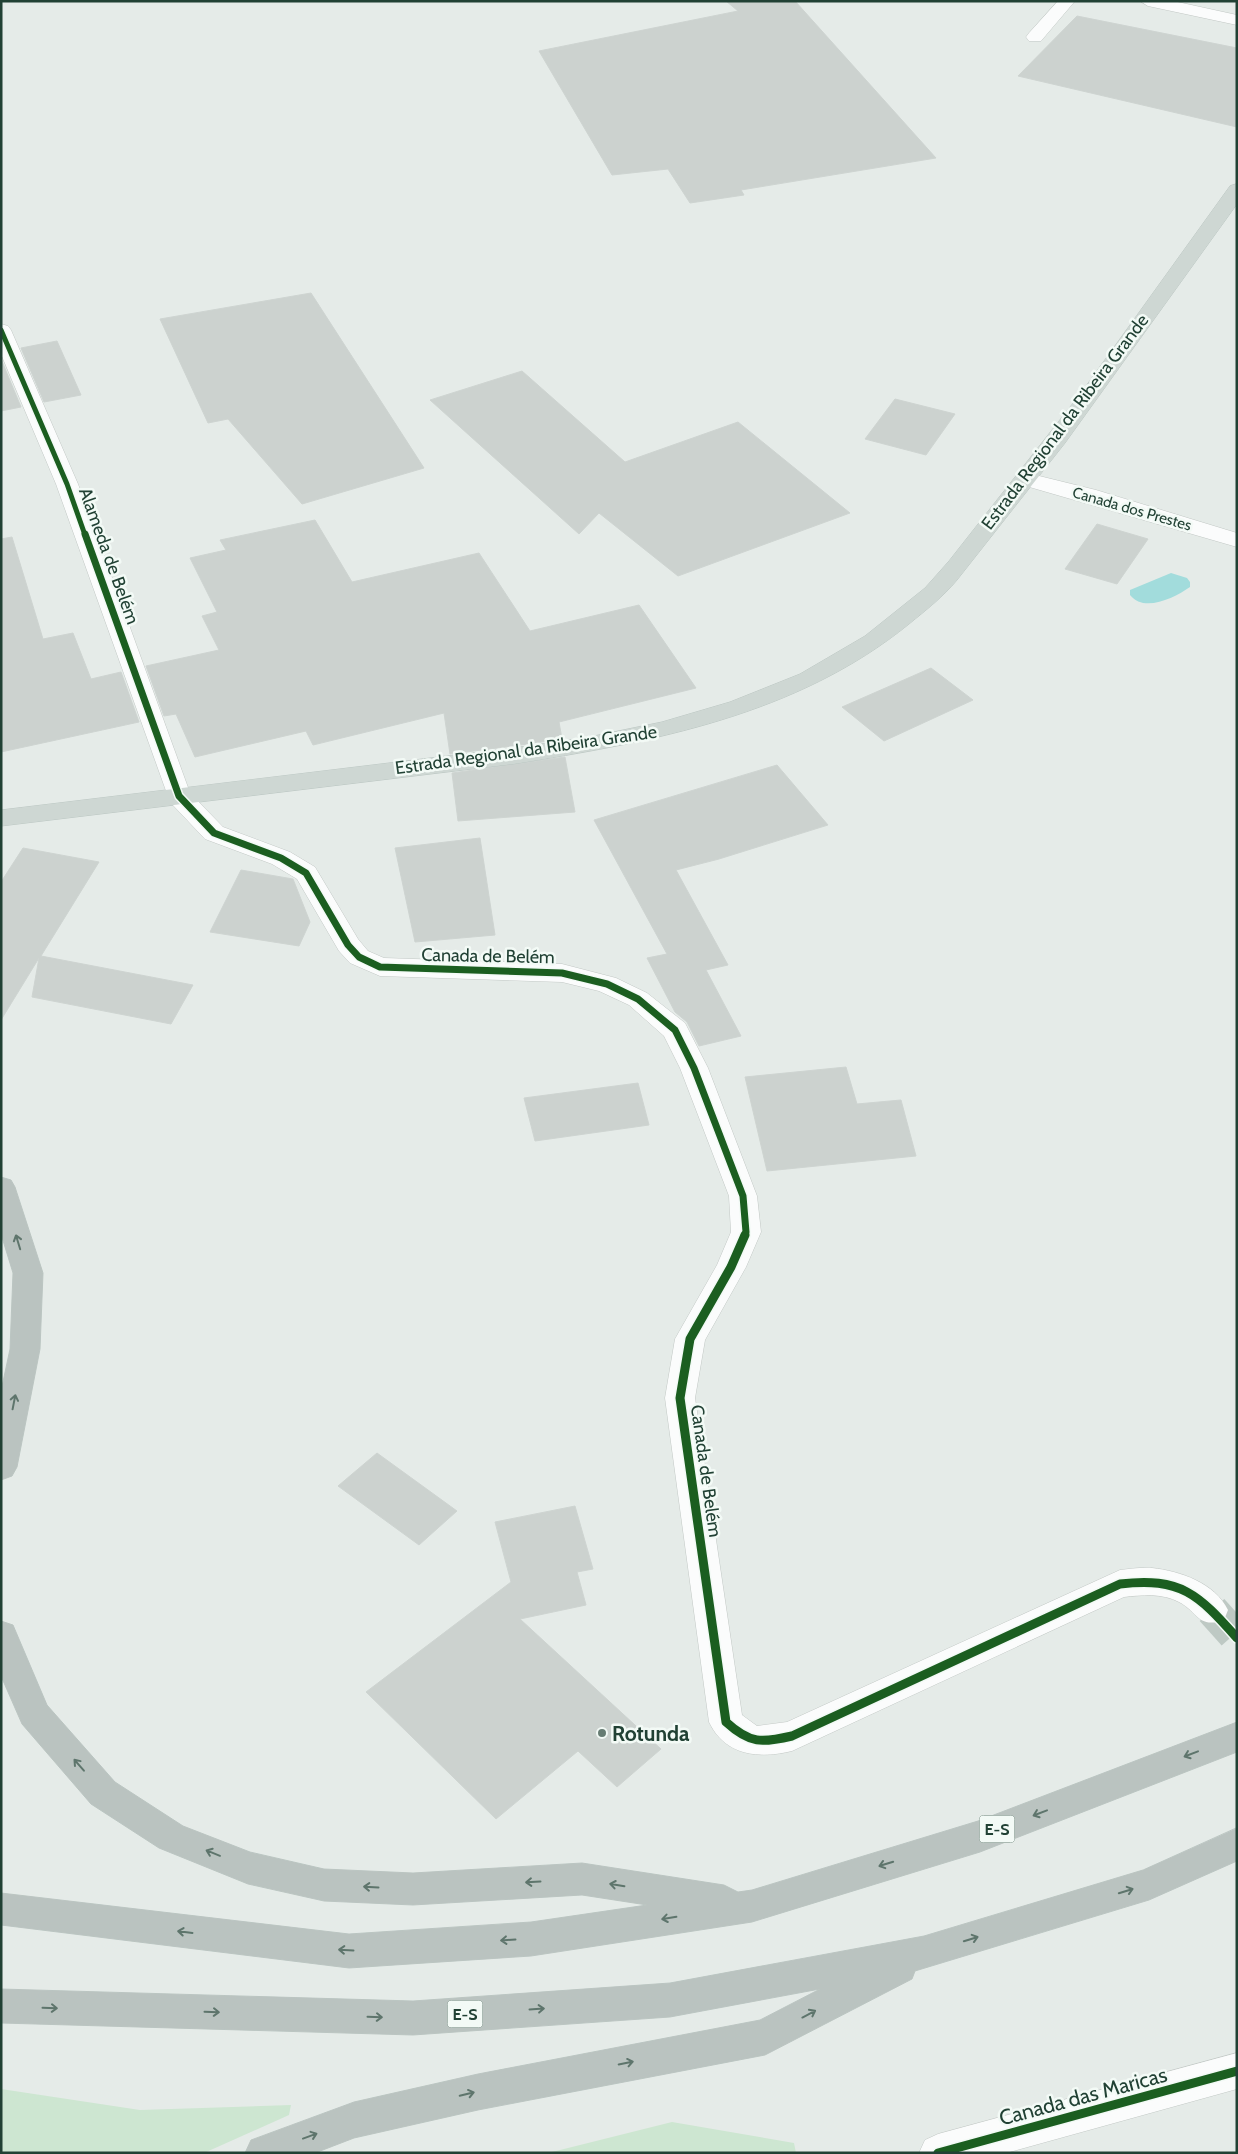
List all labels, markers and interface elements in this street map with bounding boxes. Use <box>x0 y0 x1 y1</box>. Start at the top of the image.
street label: Estrada Regional da Ribeira Grande <box>977 310 1153 534</box>
street label: Canada dos Prestes <box>1070 483 1194 535</box>
street label: Alameda de Belém <box>74 485 144 627</box>
street label: Estrada Regional da Ribeira Grande <box>394 721 658 779</box>
street label: Canada de Belém <box>421 944 555 968</box>
one-way arrow <box>13 1234 23 1250</box>
one-way arrow <box>10 1394 20 1410</box>
street label: Canada de Belém <box>686 1403 726 1539</box>
place label: Rotunda <box>612 1721 690 1746</box>
marker: Rotunda <box>596 1727 608 1739</box>
one-way arrow <box>1184 1750 1199 1759</box>
one-way arrow <box>73 1759 85 1772</box>
one-way arrow <box>1032 1809 1047 1818</box>
road number: E-S <box>980 1816 1014 1842</box>
one-way arrow <box>206 1848 221 1858</box>
one-way arrow <box>878 1860 894 1870</box>
one-way arrow <box>525 1878 541 1887</box>
one-way arrow <box>609 1880 625 1890</box>
one-way arrow <box>363 1883 379 1892</box>
one-way arrow <box>1118 1886 1133 1895</box>
one-way arrow <box>661 1913 677 1923</box>
one-way arrow <box>177 1926 193 1936</box>
one-way arrow <box>962 1934 978 1943</box>
one-way arrow <box>500 1936 516 1945</box>
one-way arrow <box>338 1946 354 1955</box>
road number: E-S <box>448 2000 482 2028</box>
one-way arrow <box>42 2003 58 2012</box>
one-way arrow <box>529 2005 545 2014</box>
one-way arrow <box>204 2007 220 2017</box>
one-way arrow <box>801 2009 816 2019</box>
one-way arrow <box>367 2012 383 2021</box>
one-way arrow <box>618 2058 634 2068</box>
street label: Canada das Maricas <box>996 2061 1170 2130</box>
one-way arrow <box>458 2089 474 2098</box>
one-way arrow <box>302 2131 317 2140</box>

